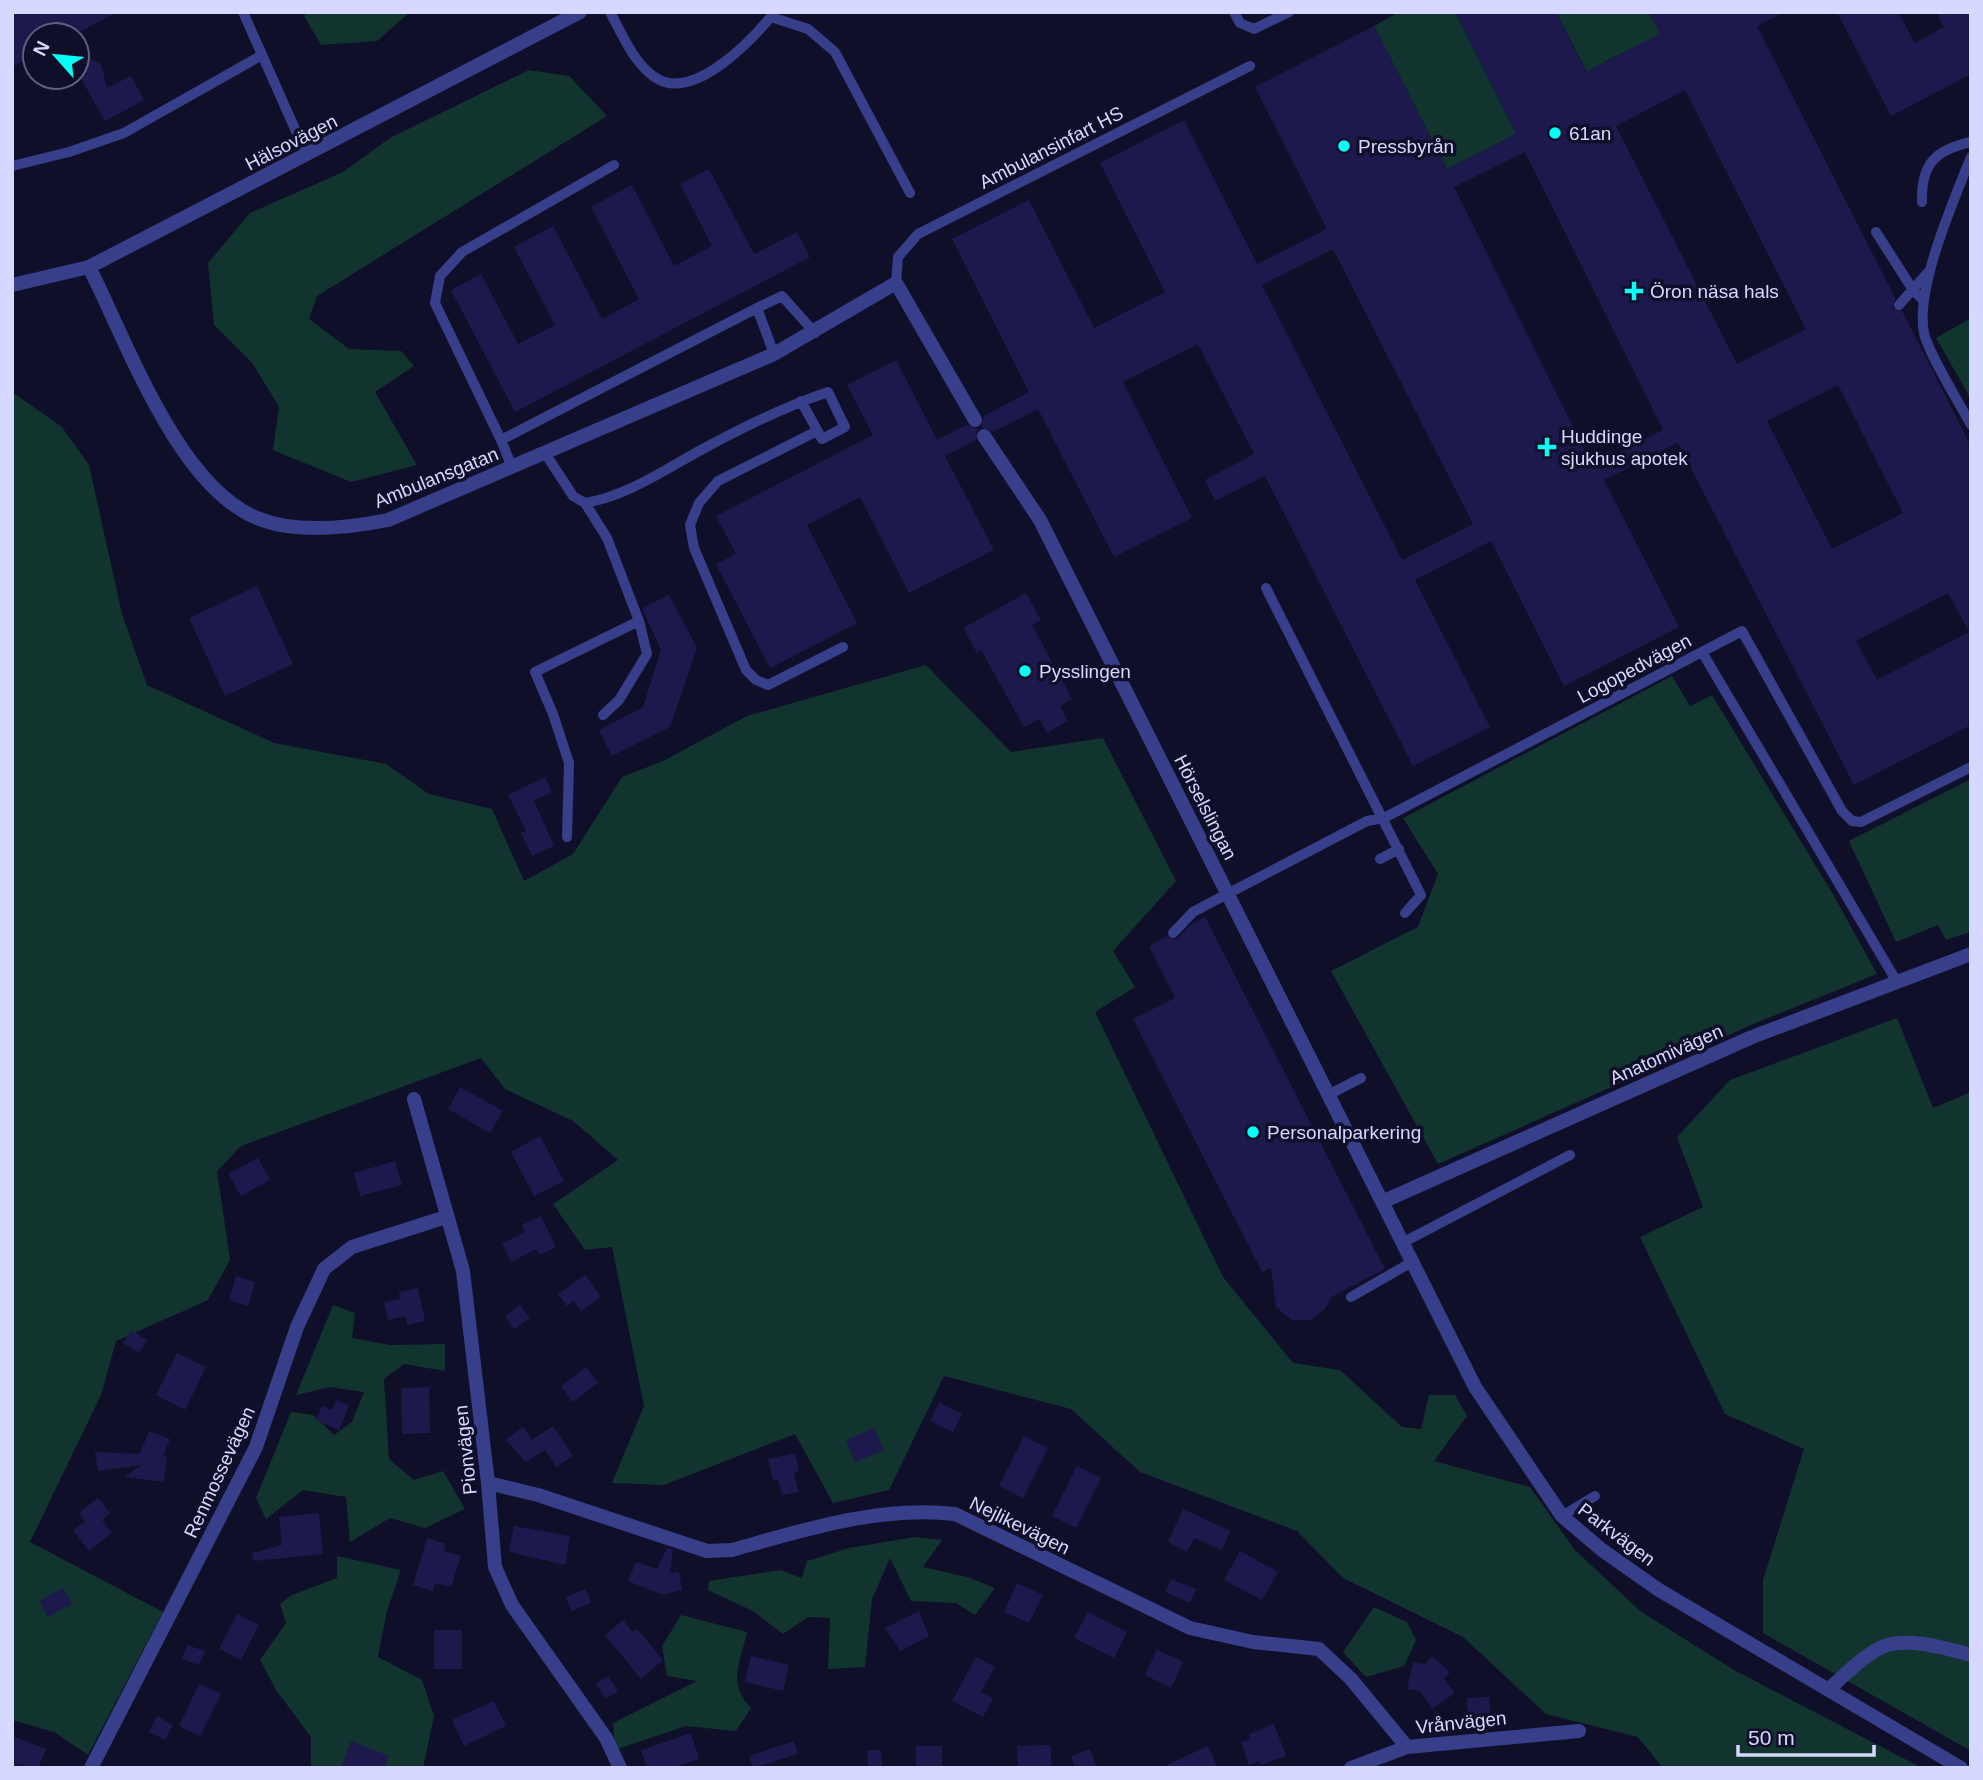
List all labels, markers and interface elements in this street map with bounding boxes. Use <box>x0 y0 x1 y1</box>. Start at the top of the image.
north arrow <box>21 21 91 91</box>
text: N <box>29 38 54 59</box>
street label: Ambulansinfart HS <box>976 102 1127 193</box>
street label: Hälsovägen <box>242 110 341 175</box>
place label: 61an <box>1569 123 1611 144</box>
marker: 61an <box>1547 125 1563 141</box>
place label: Pressbyrån <box>1358 136 1454 157</box>
marker: Pressbyrån <box>1336 138 1352 154</box>
marker: Öron näsa hals <box>1624 281 1644 301</box>
place label: Öron näsa hals <box>1650 281 1779 302</box>
place label: Huddinge sjukhus apotek <box>1561 426 1688 469</box>
marker: Huddinge sjukhus apotek <box>1539 439 1555 455</box>
street label: Ambulansgatan <box>371 443 501 512</box>
street label: Logopedvägen <box>1574 630 1695 707</box>
place label: Pysslingen <box>1039 661 1131 682</box>
marker: Pysslingen <box>1017 663 1033 679</box>
street label: Hörselslingan <box>1170 751 1241 863</box>
street label: Anatomivägen <box>1606 1020 1726 1089</box>
place label: Personalparkering <box>1267 1122 1421 1143</box>
marker: Personalparkering <box>1245 1124 1261 1140</box>
street label: Renmossevägen <box>180 1403 259 1541</box>
street label: Pionvägen <box>450 1404 481 1496</box>
street label: Nejlikevägen <box>966 1492 1073 1559</box>
street label: Parkvägen <box>1574 1499 1659 1570</box>
street label: Vrånvägen <box>1415 1707 1508 1738</box>
scale bar <box>1738 1714 1874 1758</box>
text: 50 m <box>1748 1726 1795 1749</box>

